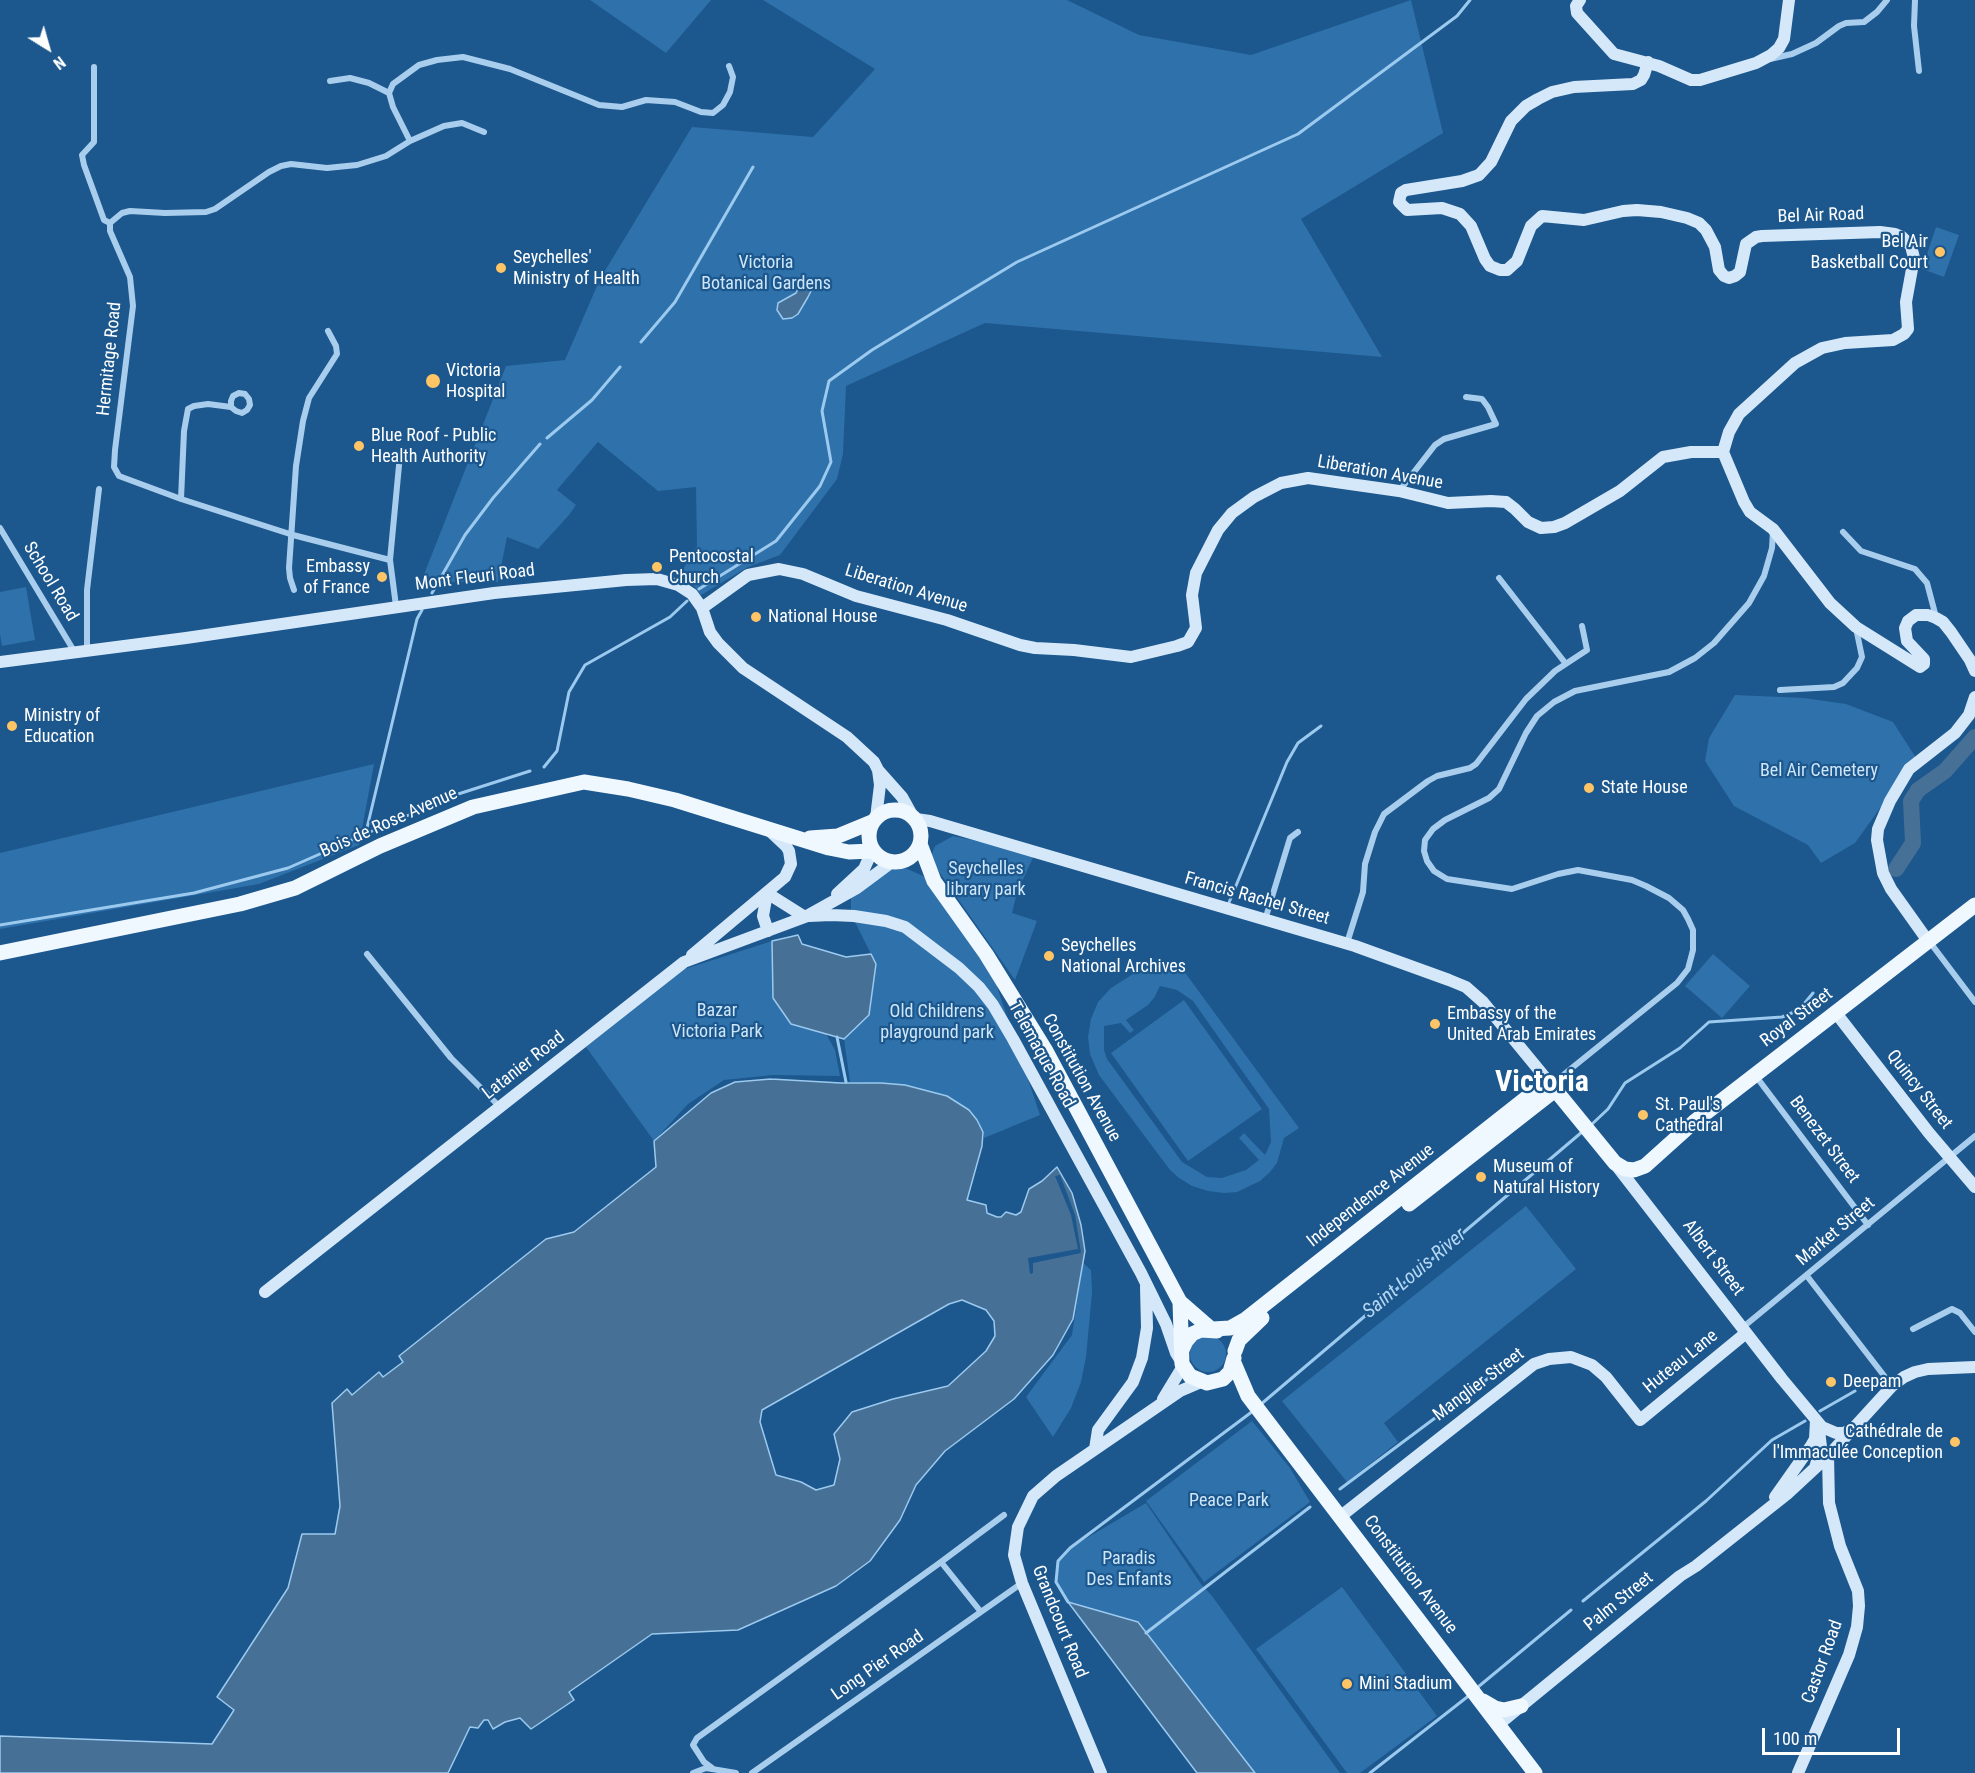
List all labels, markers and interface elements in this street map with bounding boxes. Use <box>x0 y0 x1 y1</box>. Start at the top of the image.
north arrow <box>18 18 78 78</box>
text: N <box>50 52 69 73</box>
street label: Bel Air Road <box>1777 204 1865 228</box>
place label: Bel Air Basketball Court <box>1811 231 1928 274</box>
marker: Bel Air Basketball Court <box>1933 245 1947 259</box>
place label: Seychelles' Ministry of Health <box>513 247 640 290</box>
park label: Victoria Botanical Gardens <box>701 252 831 294</box>
marker: Seychelles' Ministry of Health <box>494 261 508 275</box>
street label: Hermitage Road <box>93 301 127 417</box>
place label: Victoria Hospital <box>446 360 505 403</box>
marker: Victoria Hospital <box>424 372 442 390</box>
place label: Blue Roof - Public Health Authority <box>371 425 496 468</box>
marker: Blue Roof - Public Health Authority <box>352 439 366 453</box>
street label: Liberation Avenue <box>1316 451 1444 495</box>
street label: School Road <box>18 538 82 626</box>
place label: Pentocostal Church <box>669 546 754 588</box>
place label: Embassy of France <box>303 556 370 598</box>
street label: Mont Fleuri Road <box>414 560 536 596</box>
marker: Pentocostal Church <box>650 560 664 574</box>
street label: Liberation Avenue <box>842 560 970 618</box>
marker: Embassy of France <box>375 570 389 584</box>
place label: National House <box>768 606 877 628</box>
marker: National House <box>749 610 763 624</box>
place label: Ministry of Education <box>24 705 100 748</box>
marker: Ministry of Education <box>5 719 19 733</box>
park label: Bel Air Cemetery <box>1760 760 1878 782</box>
place label: State House <box>1601 777 1688 799</box>
marker: State House <box>1582 781 1596 795</box>
street label: Bois de Rose Avenue <box>317 783 461 863</box>
park label: Seychelles library park <box>946 858 1026 900</box>
street label: Francis Rachel Street <box>1182 868 1332 930</box>
place label: Seychelles National Archives <box>1061 935 1186 978</box>
marker: Seychelles National Archives <box>1042 949 1056 963</box>
street label: Royal Street <box>1757 984 1837 1052</box>
street label: Telemaque Road <box>1003 998 1079 1112</box>
park label: Bazar Victoria Park <box>671 1000 763 1042</box>
park label: Old Childrens playground park <box>880 1001 994 1044</box>
place label: Embassy of the United Arab Emirates <box>1447 1003 1596 1046</box>
street label: Constitution Avenue <box>1037 1010 1125 1146</box>
marker: Embassy of the United Arab Emirates <box>1428 1017 1442 1031</box>
street label: Latanier Road <box>479 1027 569 1105</box>
street label: Quincy Street <box>1881 1046 1957 1134</box>
district label: Victoria <box>1495 1065 1589 1101</box>
street label: Benezet Street <box>1784 1092 1864 1188</box>
place label: St. Paul's Cathedral <box>1655 1094 1723 1136</box>
marker: St. Paul's Cathedral <box>1636 1108 1650 1122</box>
street label: Independence Avenue <box>1303 1140 1439 1252</box>
place label: Museum of Natural History <box>1493 1156 1600 1198</box>
marker: Museum of Natural History <box>1474 1170 1488 1184</box>
street label: Market Street <box>1792 1193 1880 1271</box>
street label: Albert Street <box>1677 1216 1749 1300</box>
water label: Saint Louis River <box>1358 1224 1472 1324</box>
street label: Huteau Lane <box>1639 1325 1723 1399</box>
street label: Manglier Street <box>1429 1344 1529 1426</box>
place label: Deepam <box>1843 1371 1901 1393</box>
marker: Deepam <box>1824 1375 1838 1389</box>
place label: Cathédrale de l'Immaculée Conception <box>1773 1421 1943 1464</box>
marker: Cathédrale de l'Immaculée Conception <box>1948 1435 1962 1449</box>
park label: Peace Park <box>1189 1490 1269 1512</box>
street label: Constitution Avenue <box>1358 1511 1462 1639</box>
park label: Paradis Des Enfants <box>1086 1548 1172 1590</box>
street label: Grandcourt Road <box>1027 1563 1091 1681</box>
street label: Palm Street <box>1580 1568 1658 1636</box>
street label: Castor Road <box>1798 1617 1848 1707</box>
street label: Long Pier Road <box>828 1626 928 1706</box>
place label: Mini Stadium <box>1359 1673 1452 1695</box>
marker: Mini Stadium <box>1340 1677 1354 1691</box>
scale bar <box>1765 1716 1903 1754</box>
text: 100 m <box>1773 1728 1817 1749</box>

